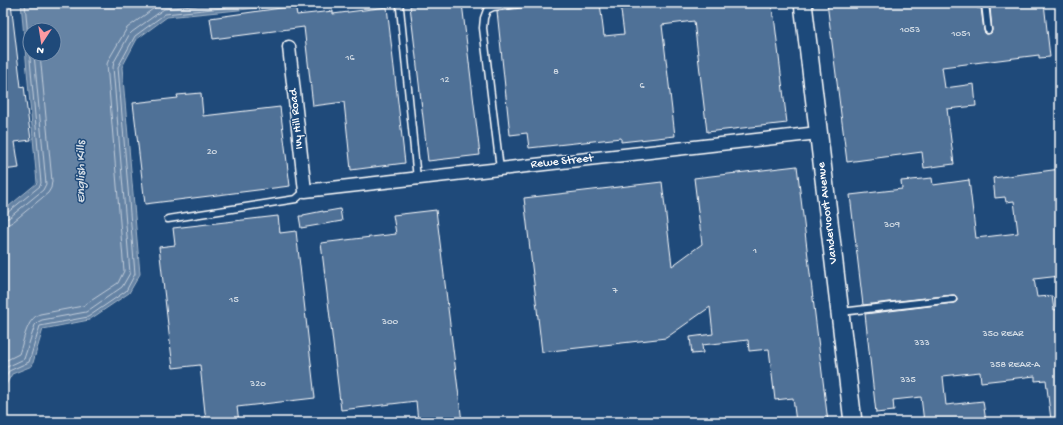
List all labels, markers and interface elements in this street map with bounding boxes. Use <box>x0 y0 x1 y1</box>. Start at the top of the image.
north arrow <box>22 22 62 62</box>
house number: 1053 <box>899 24 920 36</box>
house number: 1051 <box>950 28 971 40</box>
text: N <box>36 43 45 56</box>
house number: 16 <box>344 52 355 64</box>
house number: 8 <box>553 66 559 78</box>
house number: 12 <box>440 74 450 86</box>
house number: 6 <box>639 80 645 92</box>
street label: Ivy Hill Road <box>287 87 307 150</box>
water label: English Kills <box>74 139 89 203</box>
house number: 20 <box>207 146 218 158</box>
street label: Rewe Street <box>530 152 595 172</box>
street label: Vandervoort Avenue <box>815 161 841 266</box>
house number: 309 <box>883 219 900 231</box>
house number: 1 <box>752 245 757 257</box>
house number: 7 <box>611 285 618 297</box>
house number: 15 <box>228 294 239 306</box>
house number: 300 <box>381 316 399 328</box>
house number: 350 REAR <box>981 328 1024 340</box>
house number: 333 <box>913 337 930 349</box>
house number: 358 REAR-A <box>989 359 1041 371</box>
house number: 335 <box>899 374 916 386</box>
house number: 320 <box>249 378 266 390</box>

